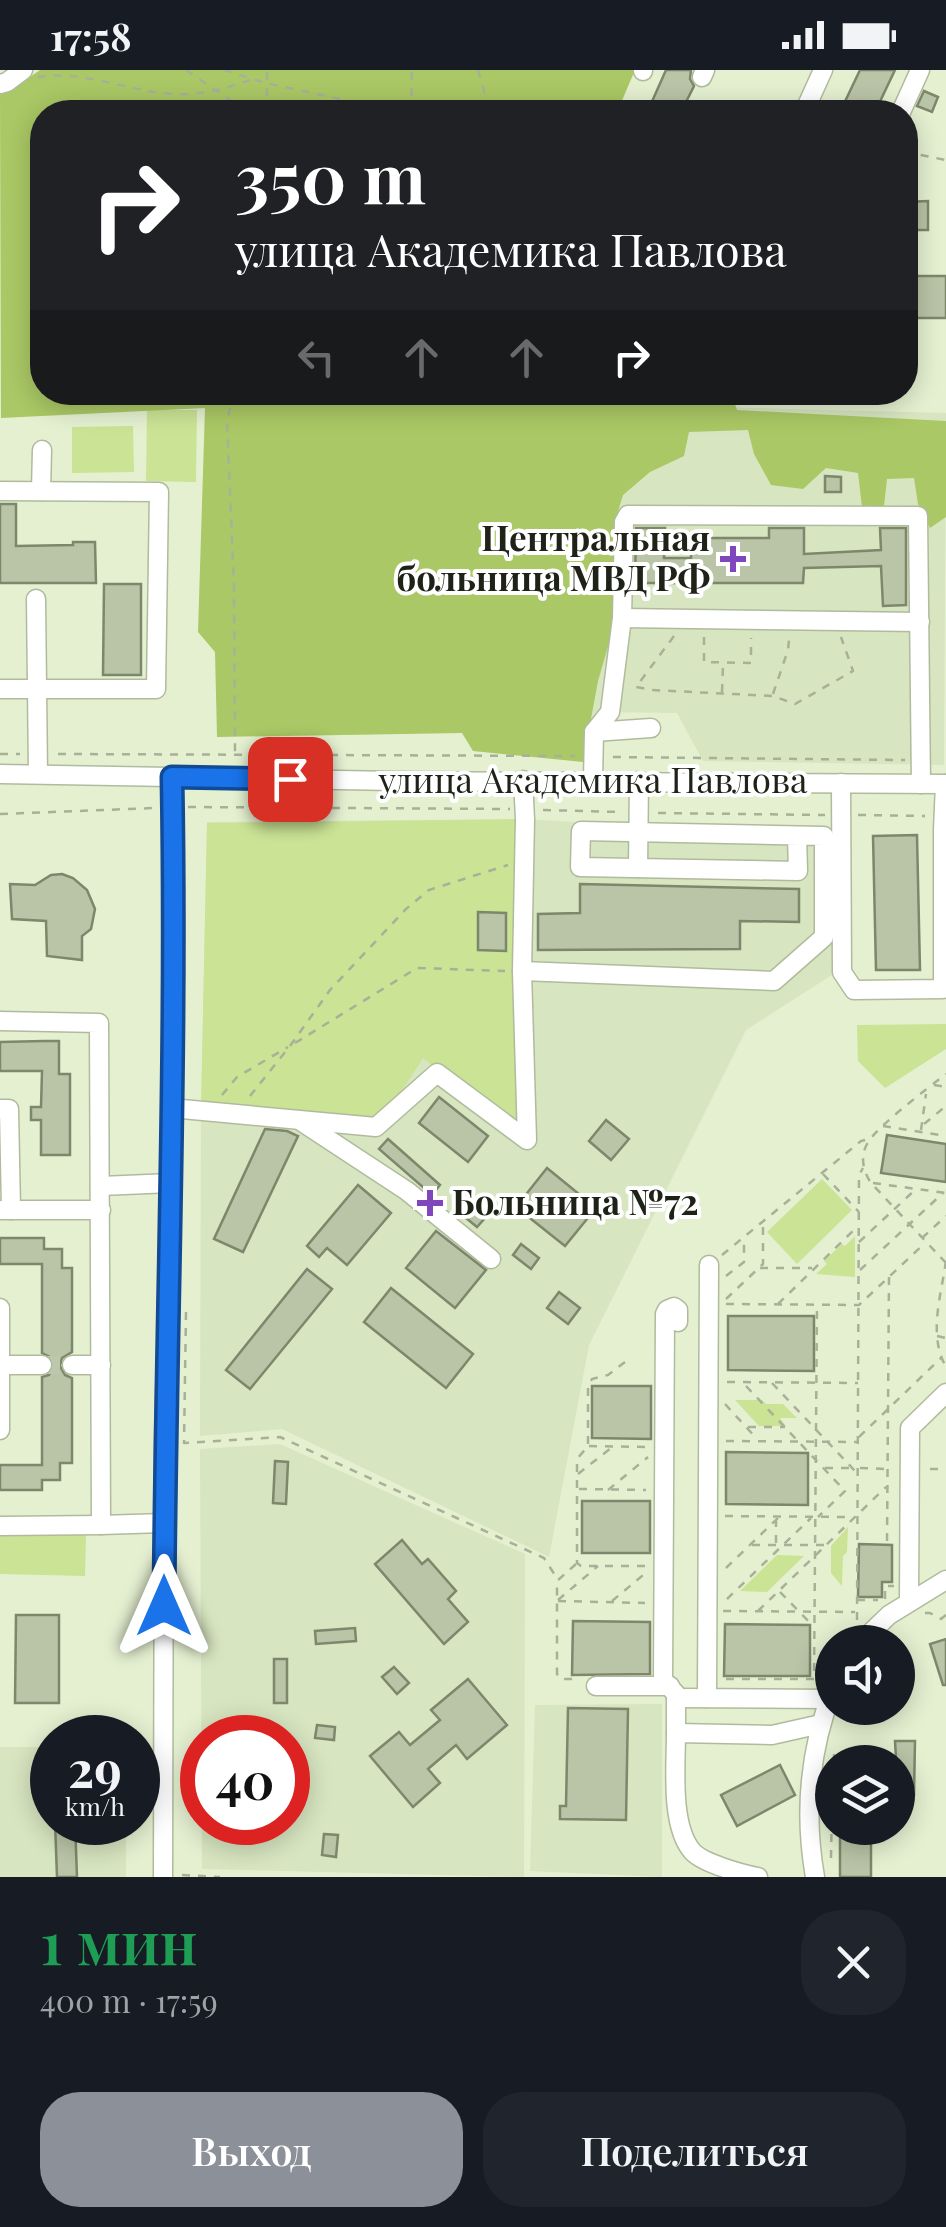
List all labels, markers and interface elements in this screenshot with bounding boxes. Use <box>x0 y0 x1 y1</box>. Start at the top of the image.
text: 17:58 <box>50 10 132 61</box>
text: 350 m <box>235 128 426 222</box>
icon: right <box>70 140 200 270</box>
text: улица Академика Павлова <box>235 218 787 278</box>
icon: left <box>289 330 344 385</box>
icon: ahead <box>394 330 449 385</box>
icon: ahead <box>499 330 554 385</box>
icon: right <box>604 330 659 385</box>
place label: Центральная больница МВД РФ <box>396 513 710 600</box>
marker: Центральная больница МВД РФ <box>720 546 746 572</box>
pin <box>248 737 333 822</box>
icon: arrive <box>263 752 318 807</box>
street label: улица Академика Павлова <box>377 755 808 802</box>
place label: Больница №72 <box>452 1177 698 1224</box>
marker: Больница №72 <box>417 1190 443 1216</box>
position arrow <box>112 1554 216 1658</box>
map controls <box>815 1625 915 1845</box>
button: sound <box>815 1625 915 1725</box>
speed limit sign: 40 <box>180 1715 310 1845</box>
text: 29 <box>68 1734 122 1801</box>
button: layers <box>815 1745 915 1845</box>
text: km/h <box>65 1789 125 1822</box>
text: 1 мин <box>40 1900 198 1980</box>
button: close <box>801 1910 906 2015</box>
text: 400 m · 17:59 <box>40 1978 218 2021</box>
button: Выход <box>40 2092 463 2207</box>
button: Поделиться <box>483 2092 906 2207</box>

